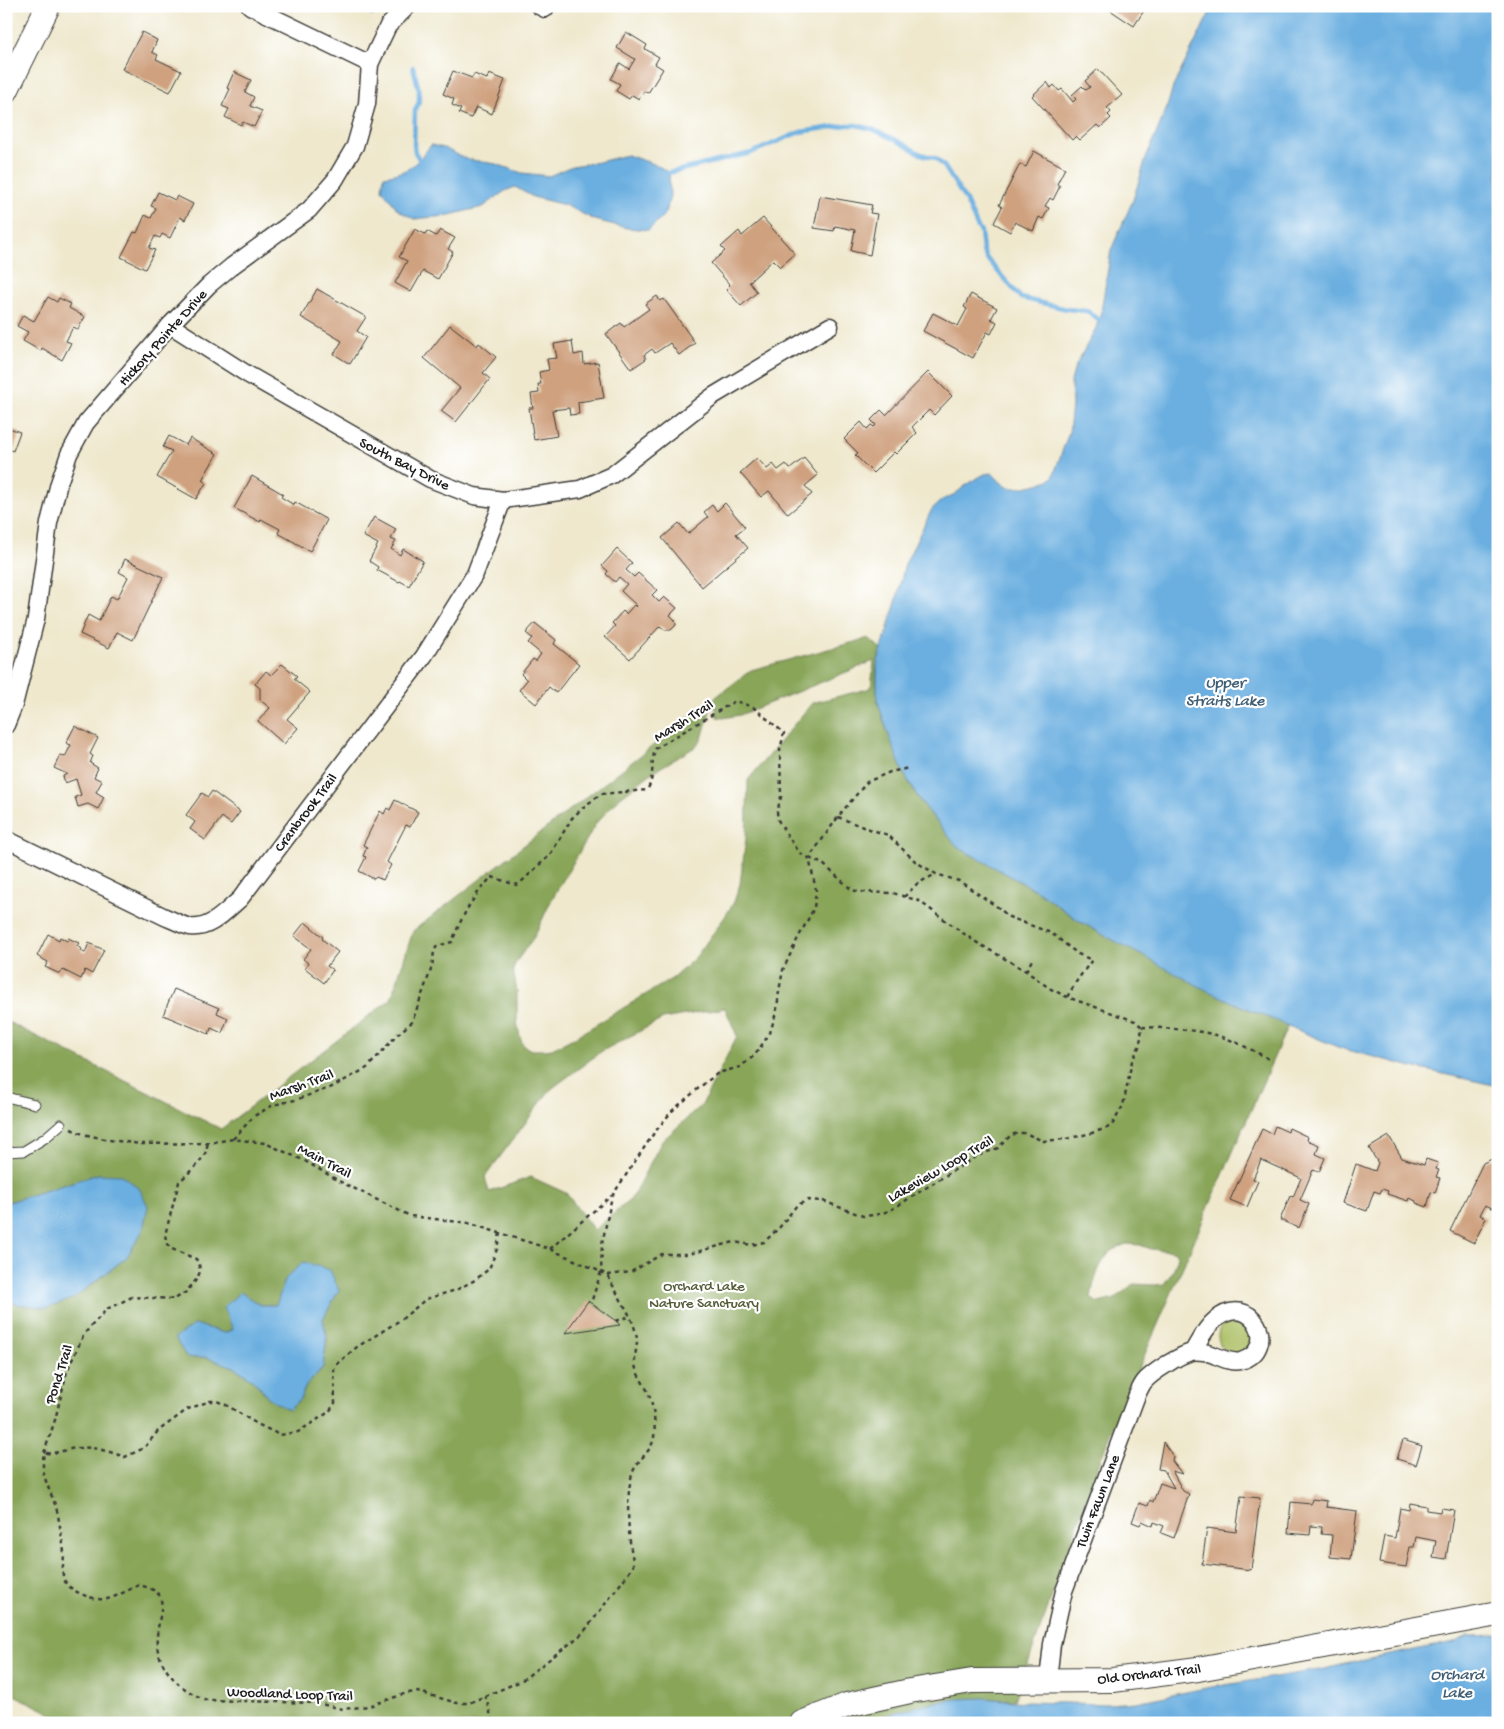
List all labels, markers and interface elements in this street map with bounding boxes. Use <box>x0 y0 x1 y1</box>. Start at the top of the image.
street label: Hickory Pointe Drive <box>115 286 212 391</box>
street label: South Bay Drive <box>356 434 453 495</box>
water label: Upper Straits Lake <box>1186 675 1265 712</box>
street label: Marsh Trail <box>651 696 717 747</box>
street label: Cranbrook Trail <box>271 770 342 856</box>
street label: Marsh Trail <box>267 1066 336 1106</box>
street label: Lakeview Loop Trail <box>885 1132 997 1207</box>
street label: Main Trail <box>294 1140 354 1183</box>
park label: Orchard Lake Nature Sanctuary <box>649 1278 759 1313</box>
street label: Pond Trail <box>42 1343 78 1408</box>
street label: Twin Fawn Lane <box>1072 1452 1125 1552</box>
street label: Old Orchard Trail <box>1096 1661 1202 1689</box>
water label: Orchard Lake <box>1430 1667 1485 1704</box>
street label: Woodland Loop Trail <box>227 1684 353 1706</box>

